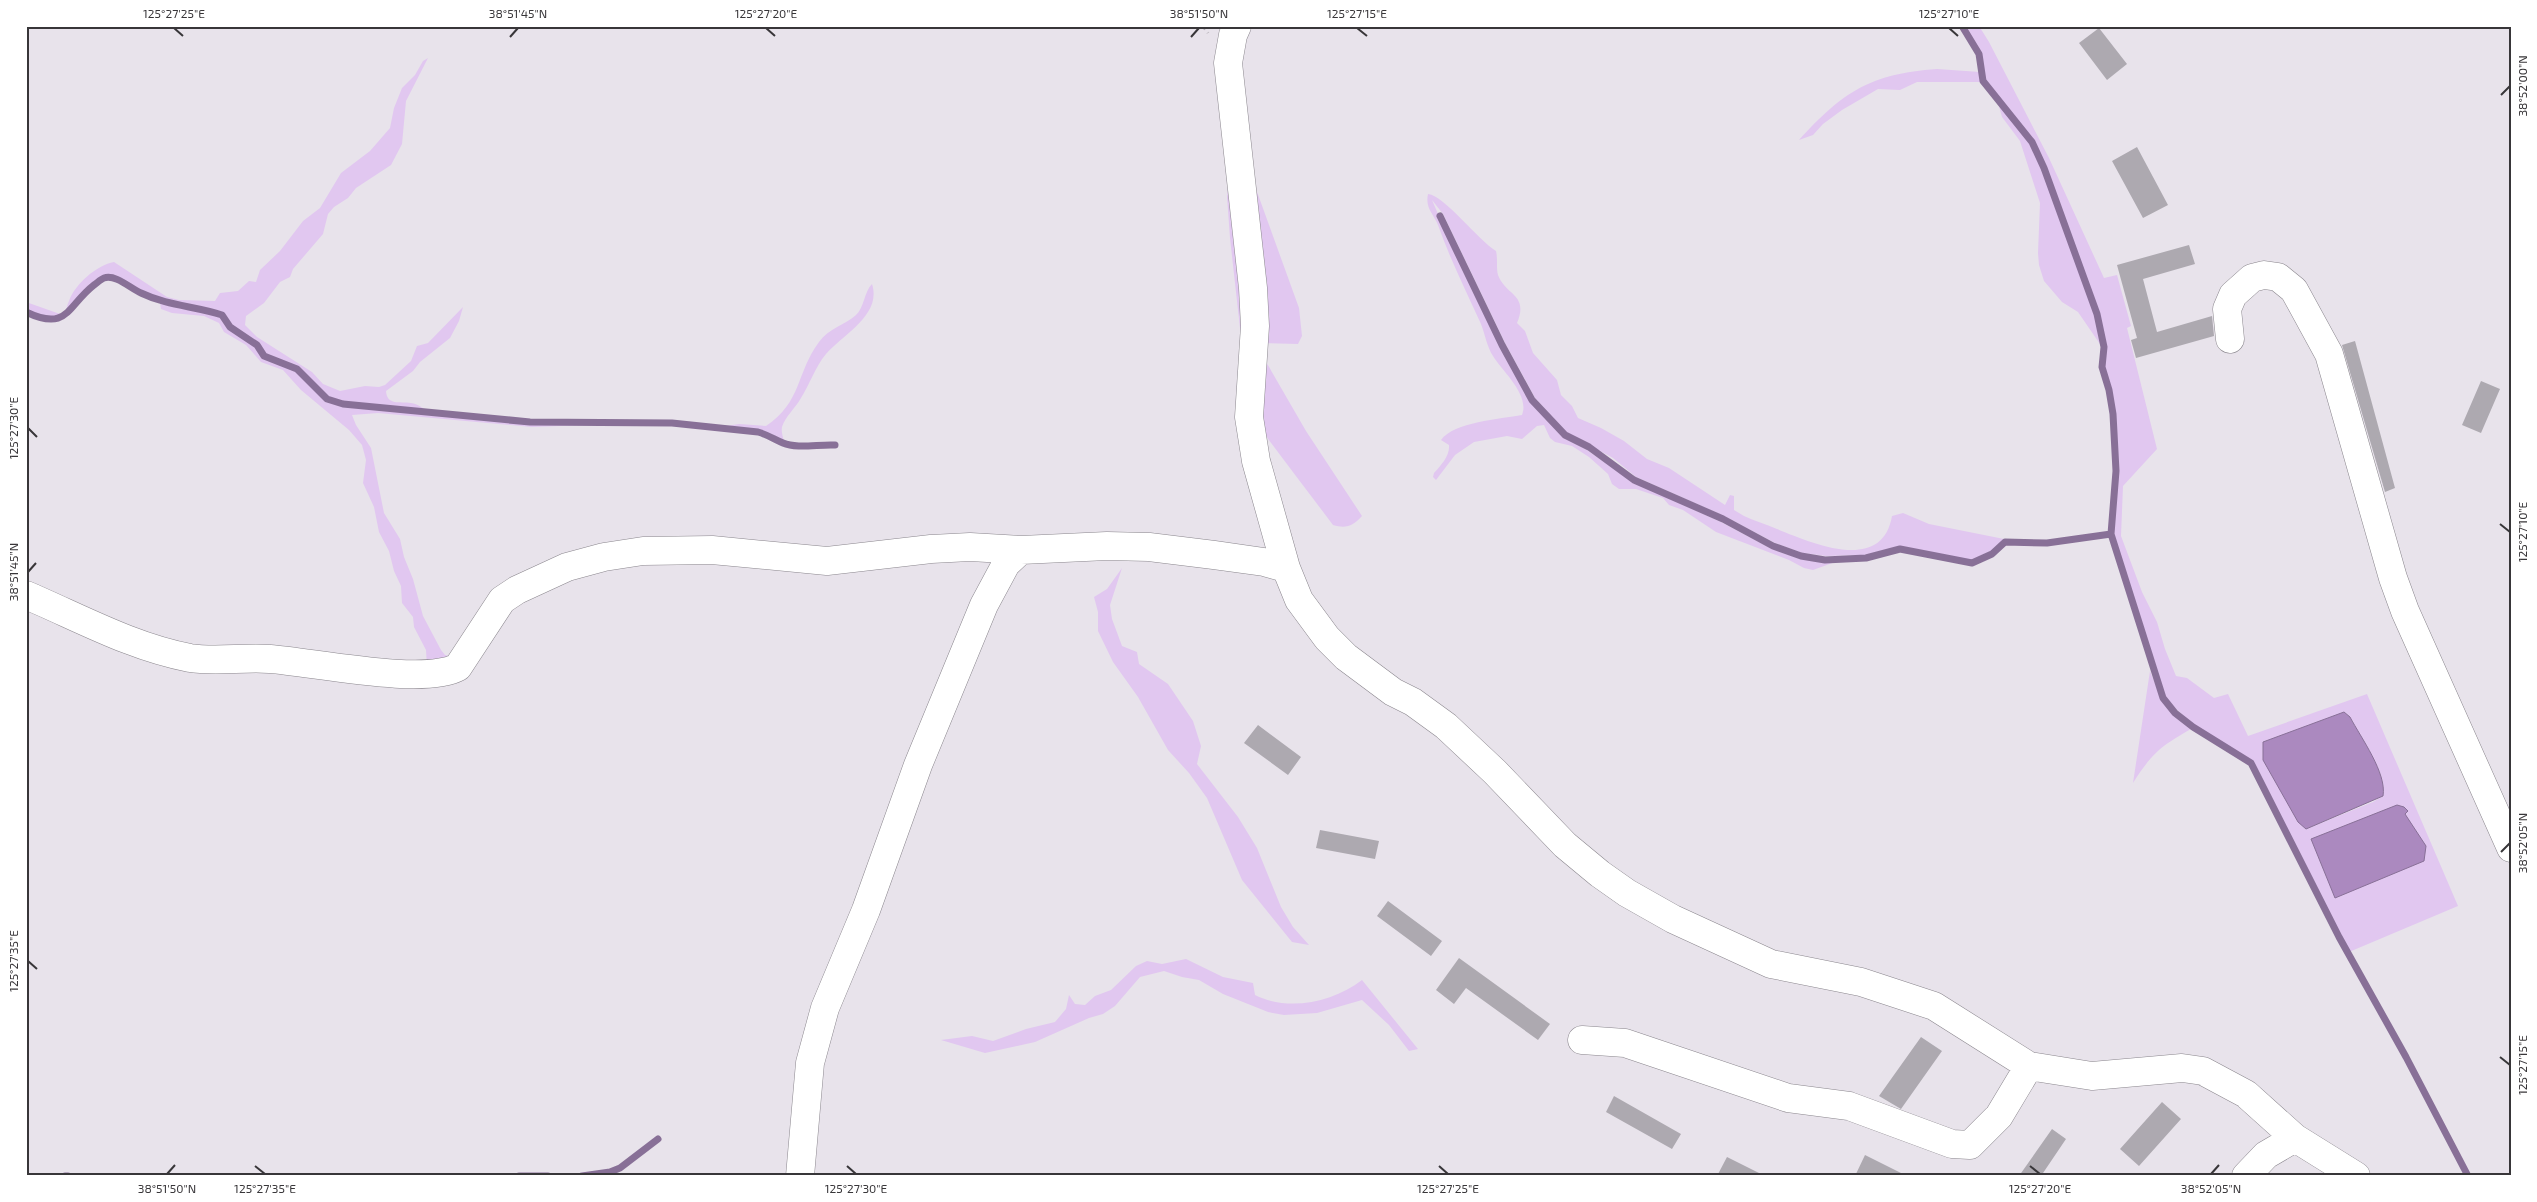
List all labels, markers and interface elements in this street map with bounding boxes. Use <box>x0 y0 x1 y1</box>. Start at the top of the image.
text: 125°27'25"E <box>143 6 205 20</box>
text: 38°51'45"N <box>489 6 547 20</box>
text: 125°27'20"E <box>735 6 798 20</box>
text: 38°51'50"N <box>1170 6 1228 20</box>
text: 125°27'15"E <box>1327 6 1387 20</box>
text: 125°27'10"E <box>1919 6 1980 20</box>
text: 38°52'00"N <box>2515 55 2529 117</box>
text: 125°27'30"E <box>6 396 20 459</box>
text: 125°27'10"E <box>2515 501 2529 562</box>
text: 38°51'45"N <box>6 543 20 601</box>
text: 38°52'05"N <box>2515 813 2529 873</box>
text: 125°27'35"E <box>6 930 20 992</box>
text: 125°27'15"E <box>2515 1035 2529 1095</box>
text: 38°51'50"N <box>138 1181 196 1195</box>
text: 125°27'35"E <box>234 1181 296 1195</box>
text: 125°27'30"E <box>825 1181 888 1195</box>
text: 125°27'25"E <box>1417 1181 1479 1195</box>
text: 125°27'20"E <box>2009 1181 2072 1195</box>
text: 38°52'05"N <box>2181 1181 2241 1195</box>

